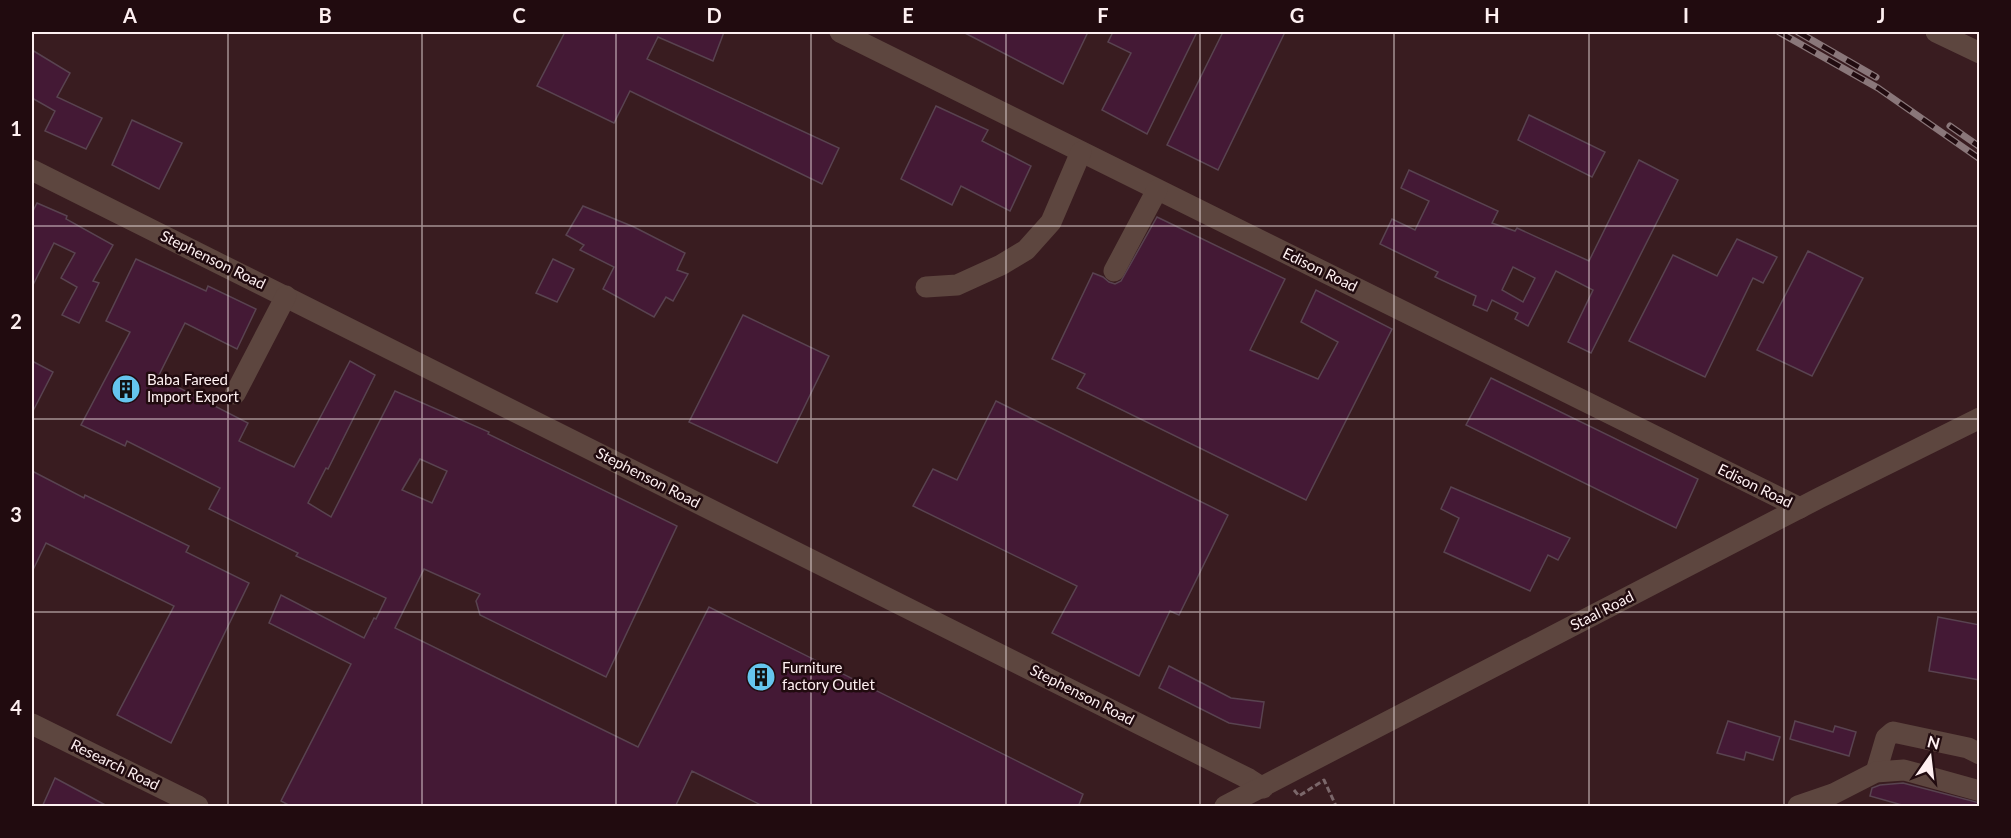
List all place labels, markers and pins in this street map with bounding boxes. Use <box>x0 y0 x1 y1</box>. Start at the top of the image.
place label: Baba Fareed Import Export <box>147 370 240 405</box>
building icon: Baba Fareed Import Export <box>110 373 142 405</box>
place label: Furniture factory Outlet <box>782 658 875 693</box>
building icon: Furniture factory Outlet <box>745 661 777 693</box>

